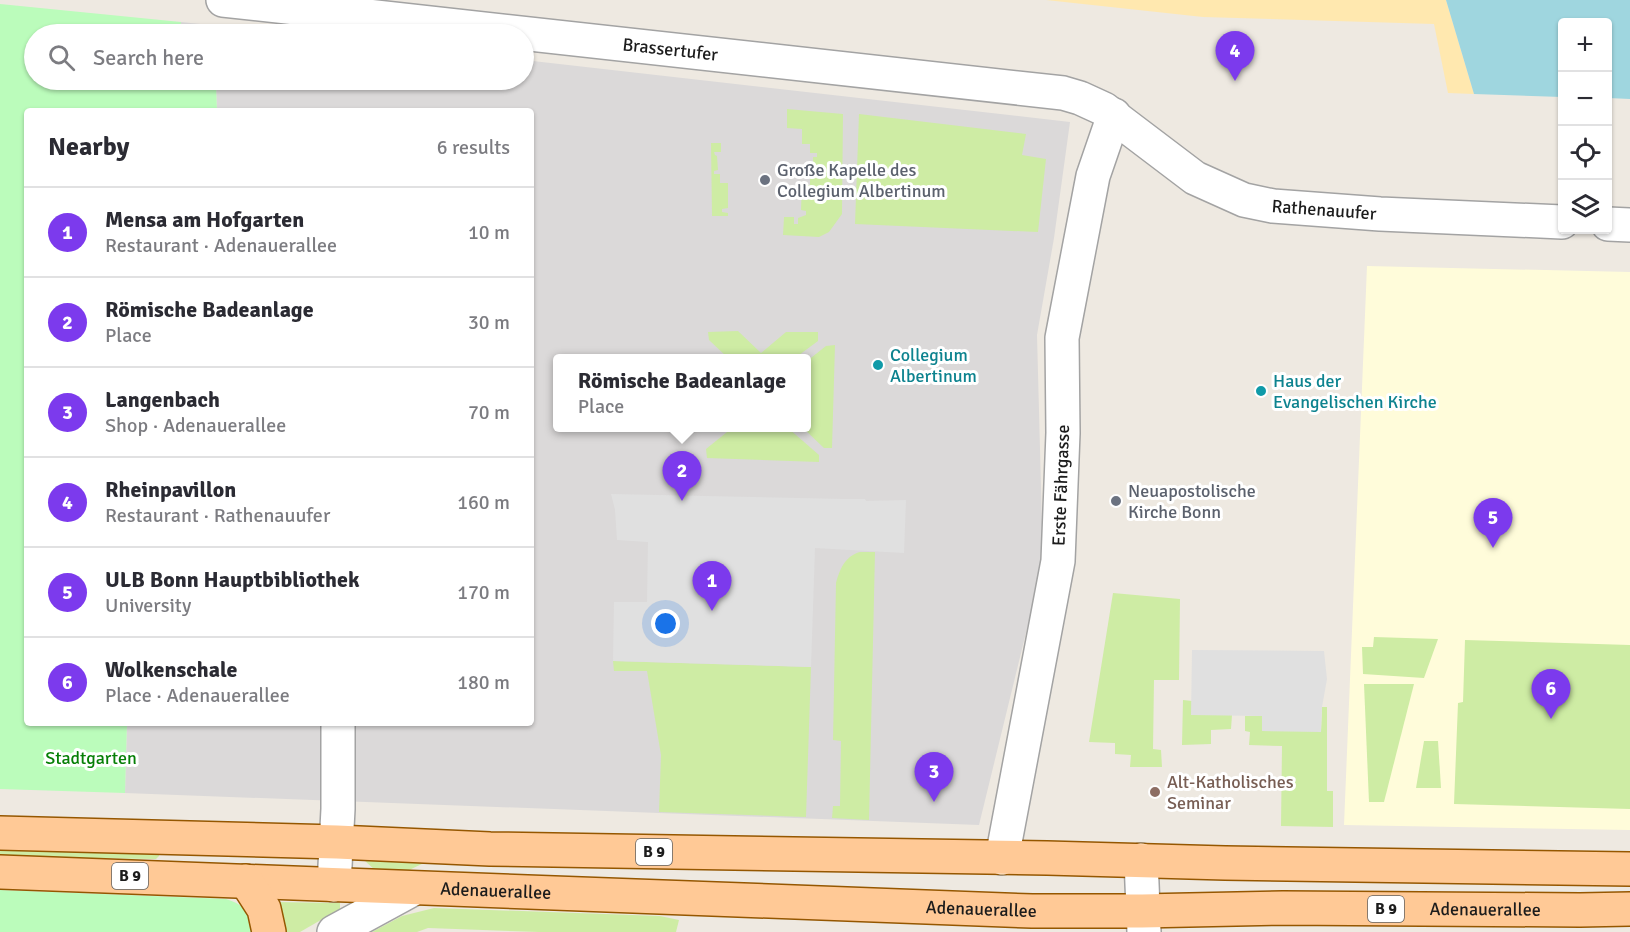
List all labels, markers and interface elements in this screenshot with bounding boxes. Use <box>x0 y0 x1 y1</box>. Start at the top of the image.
map controls <box>1558 18 1612 234</box>
button: + <box>1558 18 1612 72</box>
search box <box>24 24 534 90</box>
pin: 4 <box>1216 32 1254 81</box>
street label: Brassertufer <box>621 33 719 66</box>
icon: search <box>45 41 78 74</box>
text: Search here <box>93 44 204 71</box>
button: − <box>1558 72 1612 126</box>
button: locate <box>1558 126 1612 180</box>
text: Nearby <box>48 131 129 163</box>
text: 6 results <box>437 135 510 160</box>
place label: Große Kapelle des Collegium Albertinum <box>777 159 946 202</box>
marker: Große Kapelle des Collegium Albertinum <box>758 173 772 187</box>
button: layers <box>1558 180 1612 234</box>
street label: Rathenauufer <box>1271 195 1378 225</box>
text: Mensa am Hofgarten <box>105 206 304 233</box>
text: 1 <box>62 220 73 245</box>
text: 10 m <box>468 220 510 245</box>
text: Restaurant · Adenauerallee <box>105 233 337 258</box>
text: Römische Badeanlage <box>105 296 314 323</box>
text: 2 <box>62 310 73 335</box>
text: 30 m <box>468 310 510 335</box>
text: Place <box>105 323 152 348</box>
place label: Collegium Albertinum <box>890 344 977 387</box>
popup <box>553 354 811 432</box>
marker: Collegium Albertinum <box>871 358 885 372</box>
text: Römische Badeanlage <box>578 367 786 394</box>
place label: Haus der Evangelischen Kirche <box>1273 370 1437 413</box>
marker: Haus der Evangelischen Kirche <box>1254 384 1268 398</box>
text: Langenbach <box>105 386 220 413</box>
text: Place <box>578 394 624 419</box>
text: 3 <box>62 400 73 425</box>
text: 70 m <box>468 400 510 425</box>
text: Shop · Adenauerallee <box>105 413 286 438</box>
street label: Erste Fährgasse <box>1048 424 1074 546</box>
pin: 2 <box>662 452 702 501</box>
text: Rheinpavillon <box>105 476 236 503</box>
place label: Neuapostolische Kirche Bonn <box>1128 480 1256 523</box>
text: 4 <box>62 490 73 515</box>
text: 160 m <box>457 490 510 515</box>
marker: Neuapostolische Kirche Bonn <box>1109 494 1123 508</box>
pin: 5 <box>1474 498 1512 548</box>
text: Restaurant · Rathenauufer <box>105 503 330 528</box>
pin: 1 <box>692 562 732 611</box>
text: ULB Bonn Hauptbibliothek <box>105 566 359 593</box>
text: 5 <box>62 580 73 605</box>
text: 170 m <box>457 580 510 605</box>
text: University <box>105 593 191 618</box>
your location <box>651 609 680 638</box>
text: Wolkenschale <box>105 656 238 683</box>
text: 6 <box>62 670 73 695</box>
text: 180 m <box>457 670 510 695</box>
pin: 6 <box>1532 670 1570 719</box>
text: Place · Adenauerallee <box>105 683 290 708</box>
park label: Stadtgarten <box>45 747 137 769</box>
pin: 3 <box>914 752 954 802</box>
place label: Alt-Katholisches Seminar <box>1167 771 1294 814</box>
marker: Alt-Katholisches Seminar <box>1148 785 1162 799</box>
road number: B 9 <box>636 839 672 865</box>
road number: B 9 <box>112 863 148 889</box>
street label: Adenauerallee <box>440 878 552 904</box>
street label: Adenauerallee <box>925 896 1037 922</box>
road number: B 9 <box>1368 896 1404 922</box>
street label: Adenauerallee <box>1430 898 1541 921</box>

